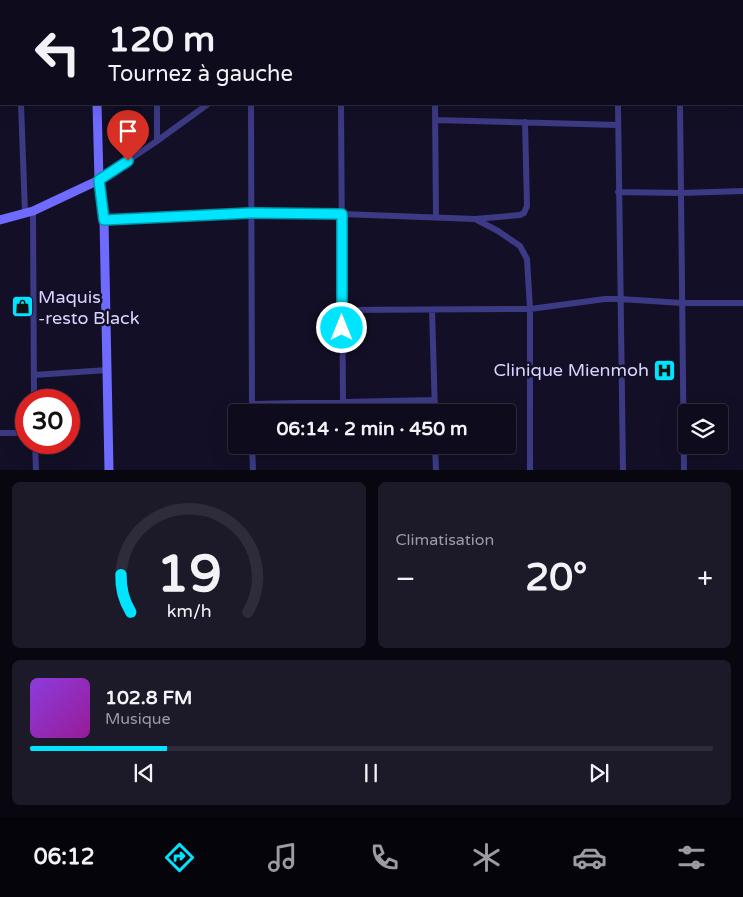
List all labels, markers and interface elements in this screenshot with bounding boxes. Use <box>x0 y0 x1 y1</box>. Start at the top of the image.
text: 120 m <box>108 19 215 61</box>
icon: left <box>25 20 90 85</box>
text: Tournez à gauche <box>108 61 293 87</box>
pin <box>107 110 149 161</box>
icon: arrive <box>114 117 142 145</box>
place label: Maquis -resto Black <box>38 286 140 329</box>
shop icon: Maquis -resto Black <box>10 295 34 319</box>
position arrow <box>315 301 367 353</box>
hospital icon: Clinique Mienmoh <box>653 358 677 382</box>
place label: Clinique Mienmoh <box>494 359 649 381</box>
speed limit sign: 30 <box>15 389 80 454</box>
map controls <box>678 404 728 454</box>
button: layers <box>678 404 728 454</box>
text: 06:14 · 2 min · 450 m <box>276 418 468 440</box>
text: Climatisation <box>396 530 494 550</box>
text: 19 <box>156 543 221 606</box>
text: 20° <box>525 555 587 601</box>
text: − <box>396 562 415 596</box>
text: + <box>697 562 713 596</box>
text: km/h <box>166 601 211 622</box>
text: 102.8 FM <box>105 687 192 709</box>
text: Musique <box>105 709 171 729</box>
icon: previous <box>130 759 158 787</box>
icon: pause <box>357 759 385 787</box>
icon: next <box>585 759 613 787</box>
icon: directions <box>162 840 197 875</box>
icon: music <box>265 840 300 875</box>
icon: phone <box>367 840 402 875</box>
icon: climate <box>469 840 504 875</box>
icon: car <box>572 840 607 875</box>
icon: filters <box>674 840 709 875</box>
text: 06:12 <box>34 844 95 870</box>

